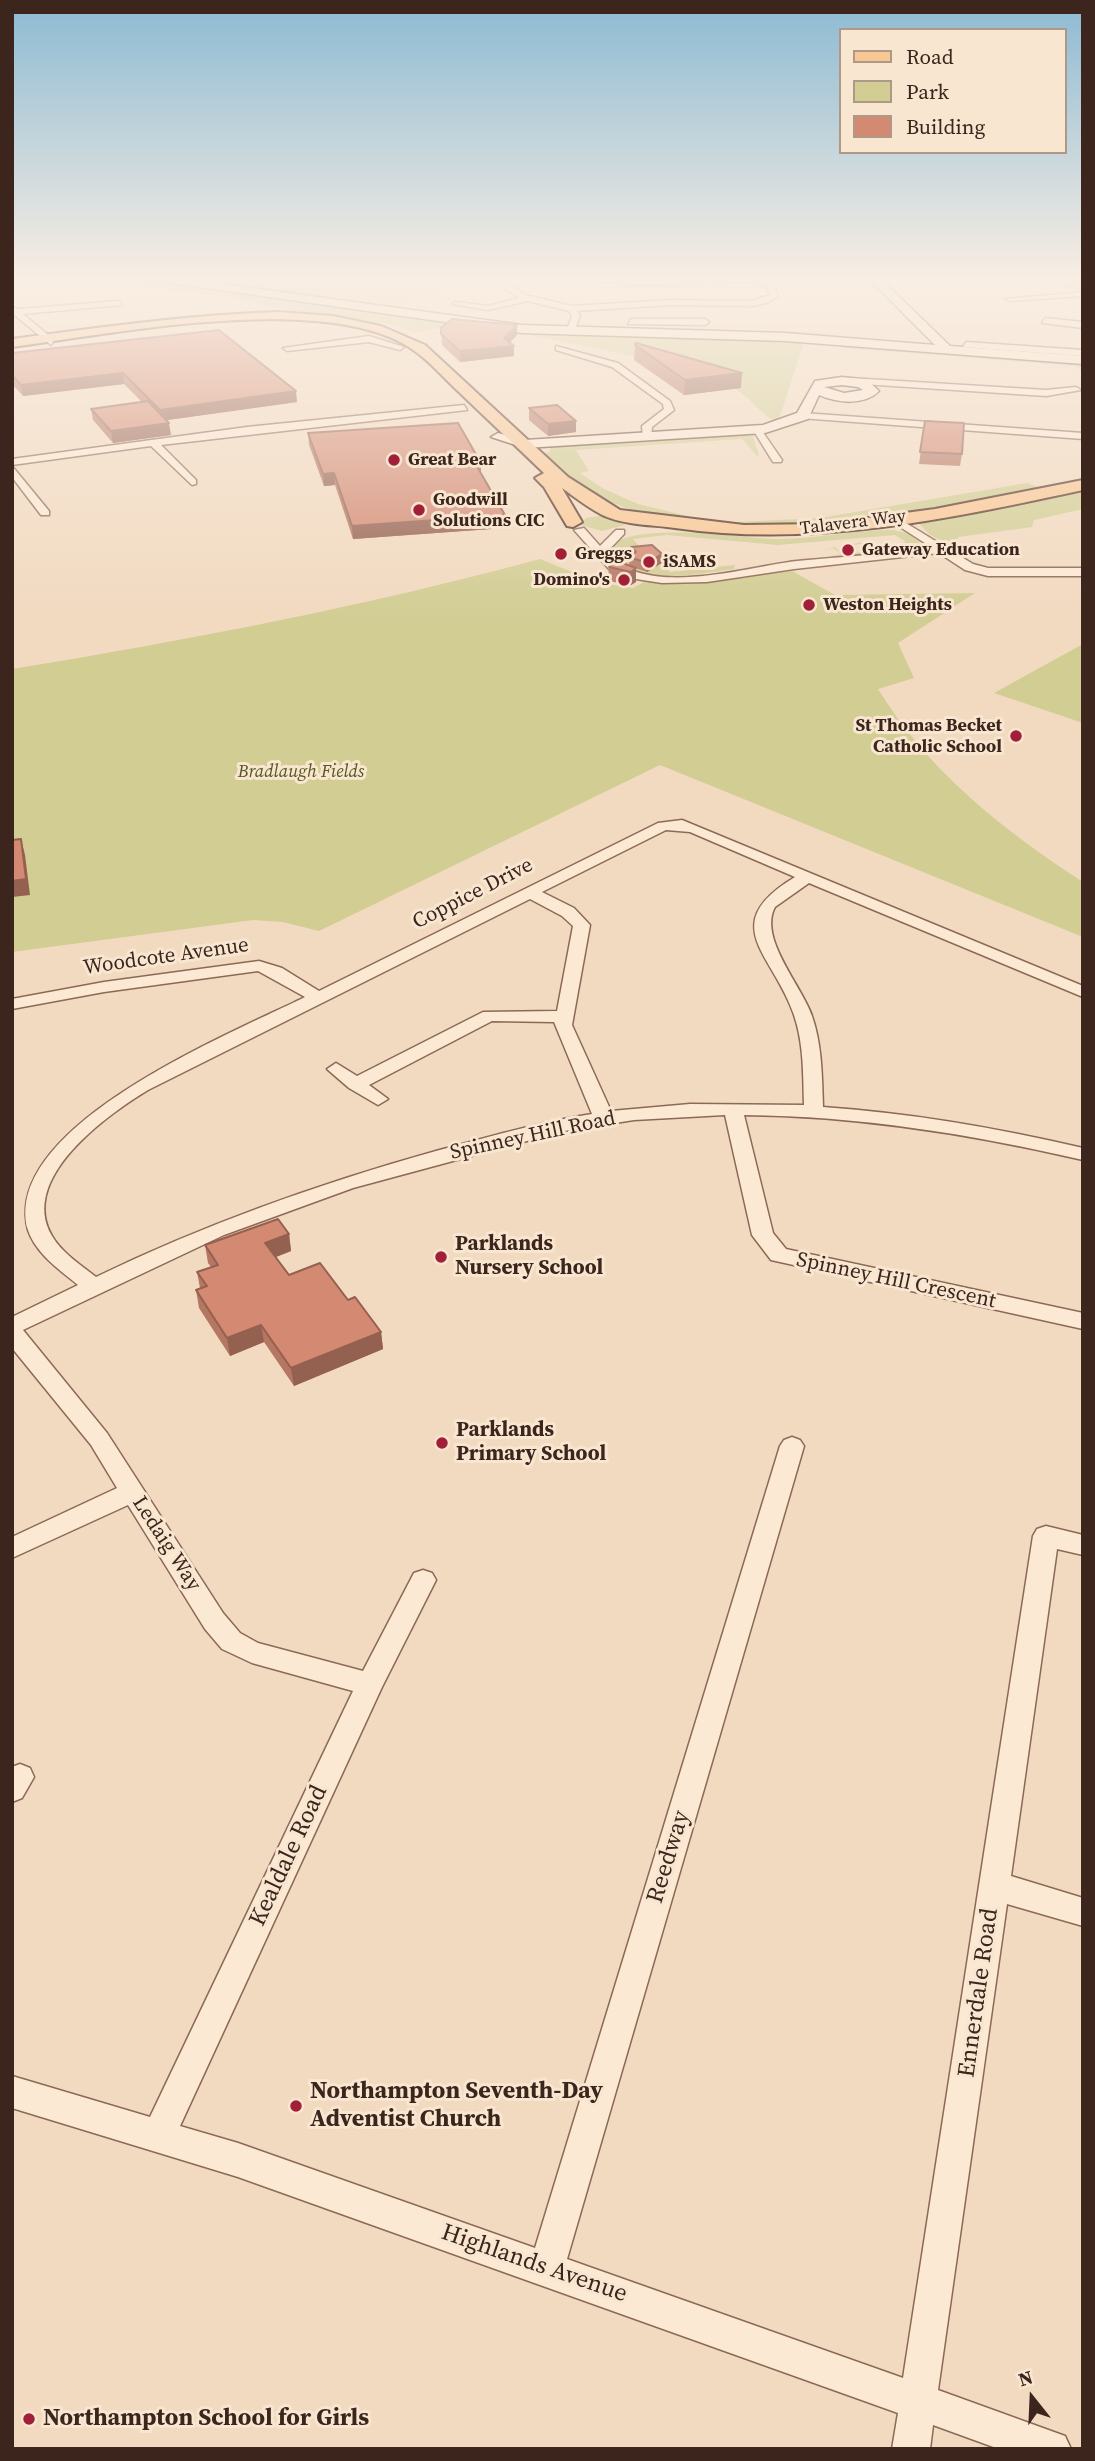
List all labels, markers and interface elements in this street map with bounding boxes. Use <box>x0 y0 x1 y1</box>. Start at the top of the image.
legend <box>839 28 1067 154</box>
text: Road <box>906 42 954 71</box>
text: Park <box>906 77 949 106</box>
text: Building <box>906 112 985 141</box>
place label: Great Bear <box>408 449 496 471</box>
marker: Great Bear <box>386 452 402 468</box>
place label: Goodwill Solutions CIC <box>433 489 544 532</box>
marker: Goodwill Solutions CIC <box>411 502 427 518</box>
street label: Talavera Way <box>799 506 907 540</box>
place label: Gateway Education <box>862 539 1020 561</box>
marker: Gateway Education <box>840 542 856 558</box>
place label: Greggs <box>575 543 632 565</box>
marker: Greggs <box>553 546 569 562</box>
place label: iSAMS <box>663 551 716 573</box>
marker: iSAMS <box>641 554 657 570</box>
place label: Domino's <box>533 569 610 591</box>
marker: Domino's <box>616 572 632 588</box>
place label: Weston Heights <box>823 594 952 616</box>
marker: Weston Heights <box>801 597 817 613</box>
place label: St Thomas Becket Catholic School <box>855 715 1002 758</box>
marker: St Thomas Becket Catholic School <box>1008 728 1024 744</box>
park label: Bradlaugh Fields <box>238 761 364 783</box>
street label: Coppice Drive <box>409 853 537 935</box>
street label: Woodcote Avenue <box>82 933 250 981</box>
street label: Spinney Hill Road <box>448 1106 618 1166</box>
place label: Parklands Nursery School <box>455 1232 603 1282</box>
street label: Spinney Hill Crescent <box>794 1248 998 1314</box>
marker: Parklands Nursery School <box>433 1249 449 1265</box>
place label: Parklands Primary School <box>456 1418 606 1468</box>
marker: Parklands Primary School <box>434 1435 450 1451</box>
street label: Ledaig Way <box>126 1492 206 1596</box>
street label: Kealdale Road <box>244 1781 334 1931</box>
street label: Reedway <box>641 1807 697 1907</box>
street label: Ennerdale Road <box>953 1906 1005 2080</box>
place label: Northampton Seventh-Day Adventist Church <box>310 2078 603 2134</box>
marker: Northampton Seventh-Day Adventist Church <box>288 2098 304 2114</box>
street label: Highlands Avenue <box>437 2219 631 2309</box>
north arrow <box>997 2363 1067 2433</box>
text: N <box>1015 2364 1036 2393</box>
place label: Northampton School for Girls <box>43 2405 369 2433</box>
marker: Northampton School for Girls <box>21 2411 37 2427</box>

